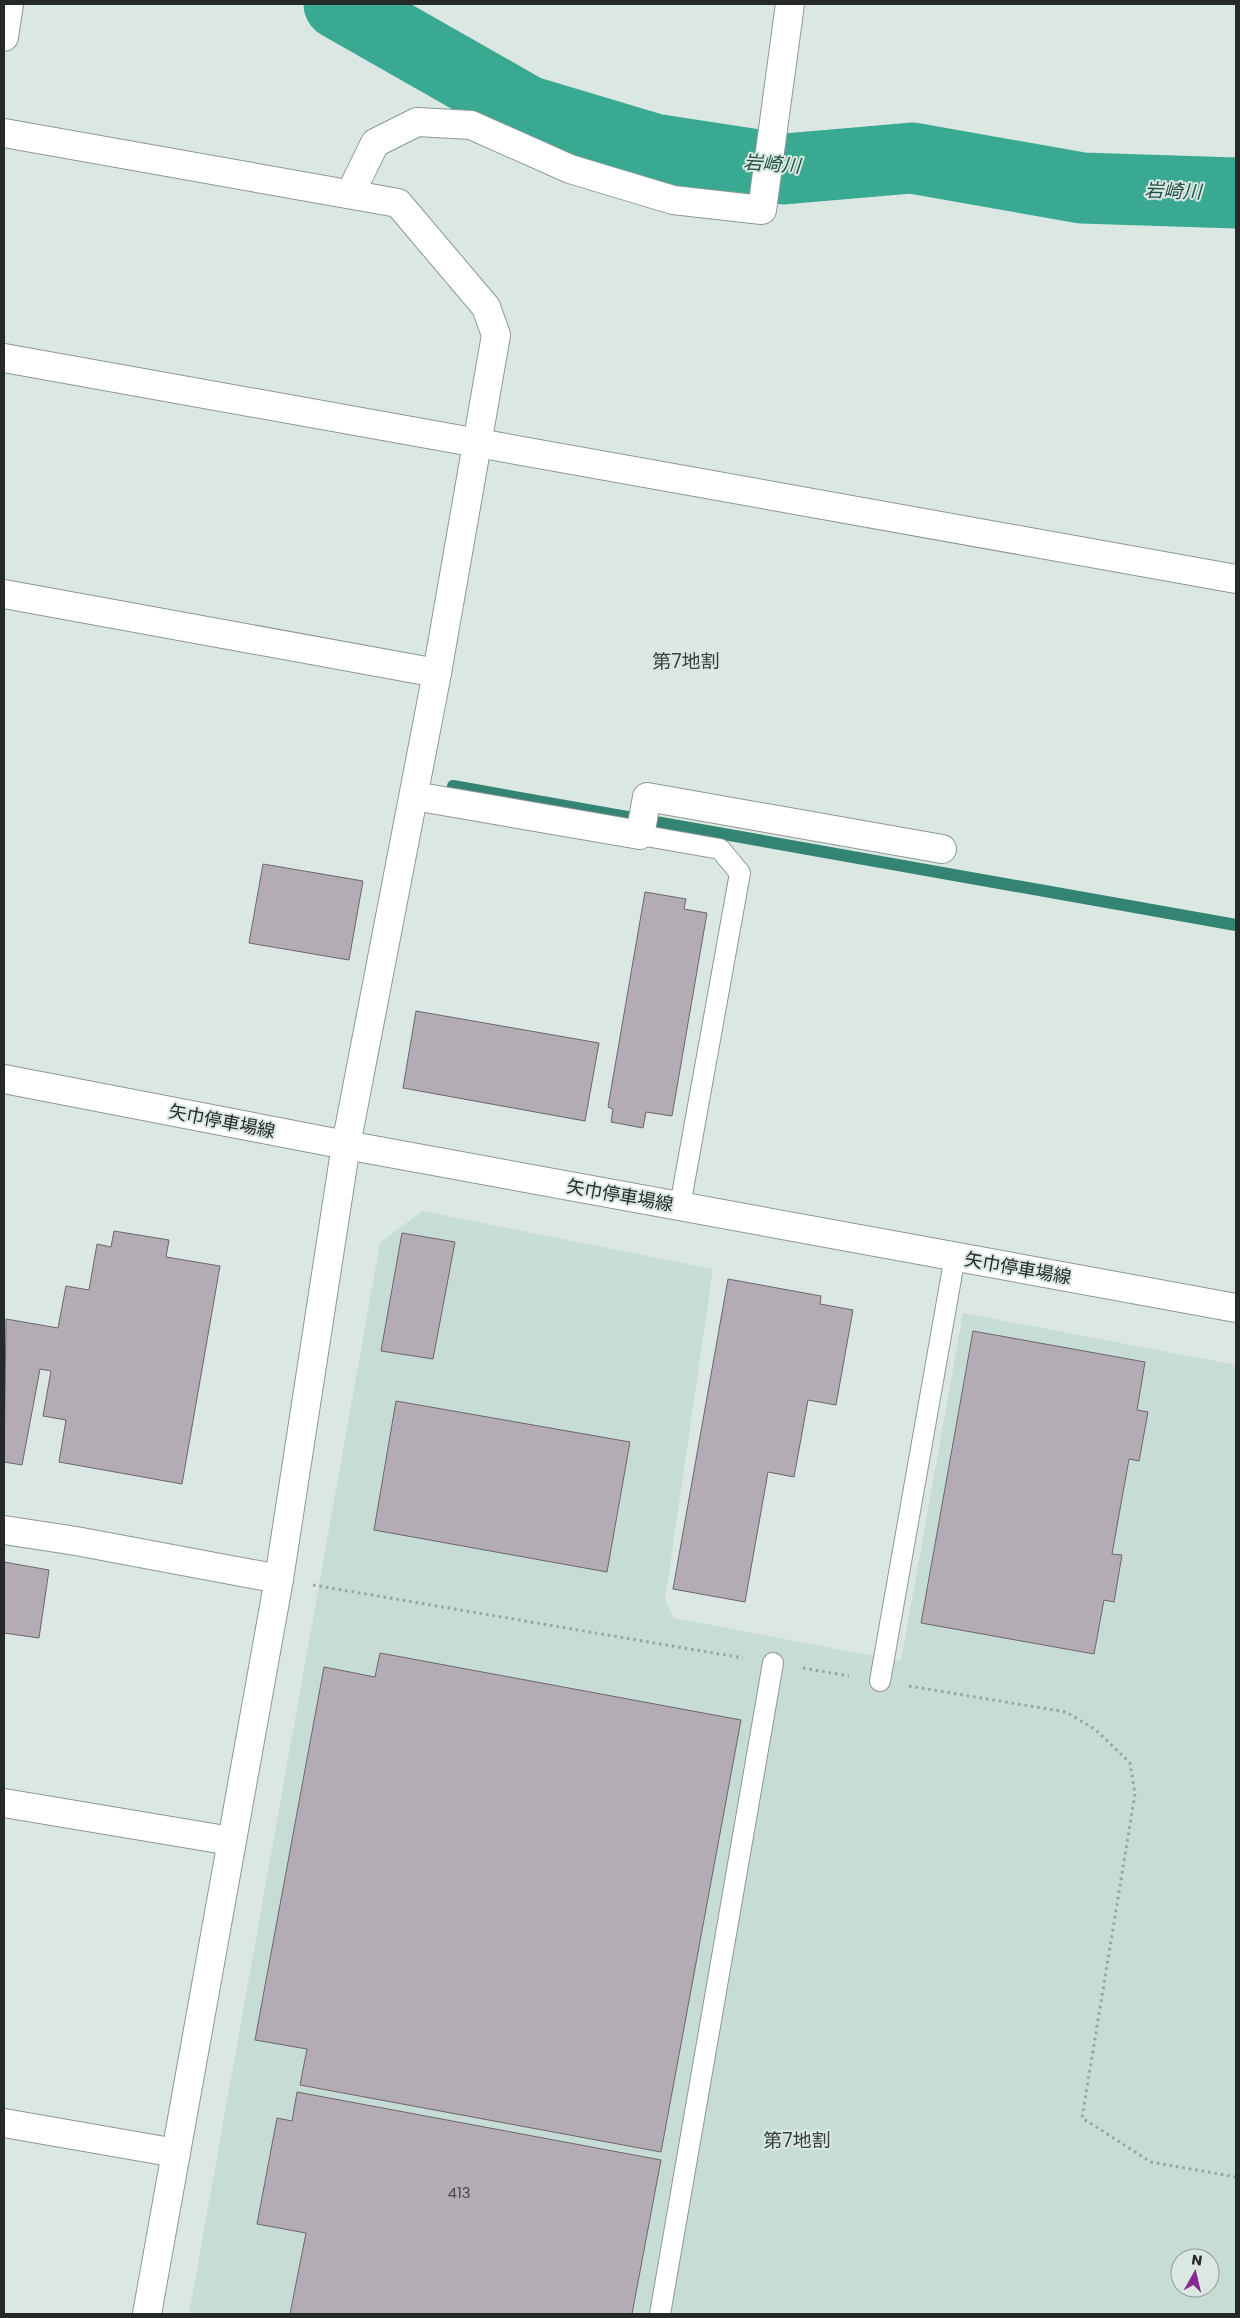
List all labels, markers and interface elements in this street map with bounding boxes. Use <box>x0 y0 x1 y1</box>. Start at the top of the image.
water label: 岩崎川 <box>743 149 803 180</box>
water label: 岩崎川 <box>1144 177 1204 206</box>
district label: 第7地割 <box>652 648 720 675</box>
street label: 矢巾停車場線 <box>167 1098 277 1144</box>
street label: 矢巾停車場線 <box>565 1173 675 1217</box>
street label: 矢巾停車場線 <box>963 1246 1073 1290</box>
district label: 第7地割 <box>763 2127 831 2154</box>
house number: 413 <box>447 2182 471 2203</box>
north arrow <box>1170 2248 1220 2298</box>
text: N <box>1190 2249 1203 2271</box>

